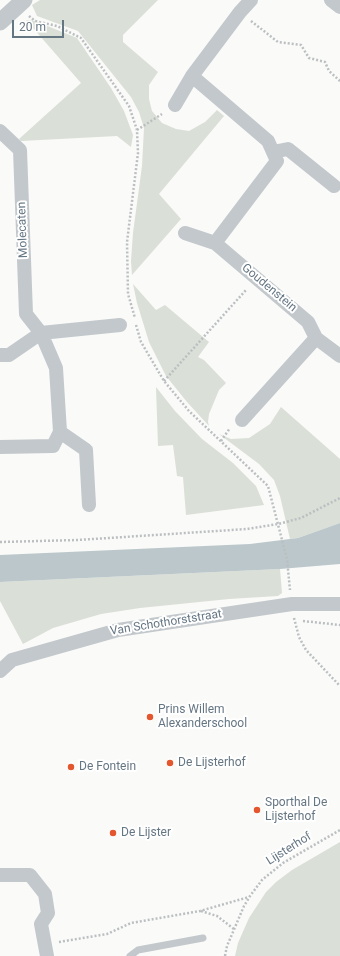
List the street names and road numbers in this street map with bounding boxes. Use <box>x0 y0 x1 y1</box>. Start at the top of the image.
street label: Molecaten <box>15 202 31 258</box>
street label: Goudenstein <box>239 261 299 315</box>
street label: Van Schothorststraat <box>109 607 223 639</box>
street label: Lijsterhof <box>264 830 314 868</box>

